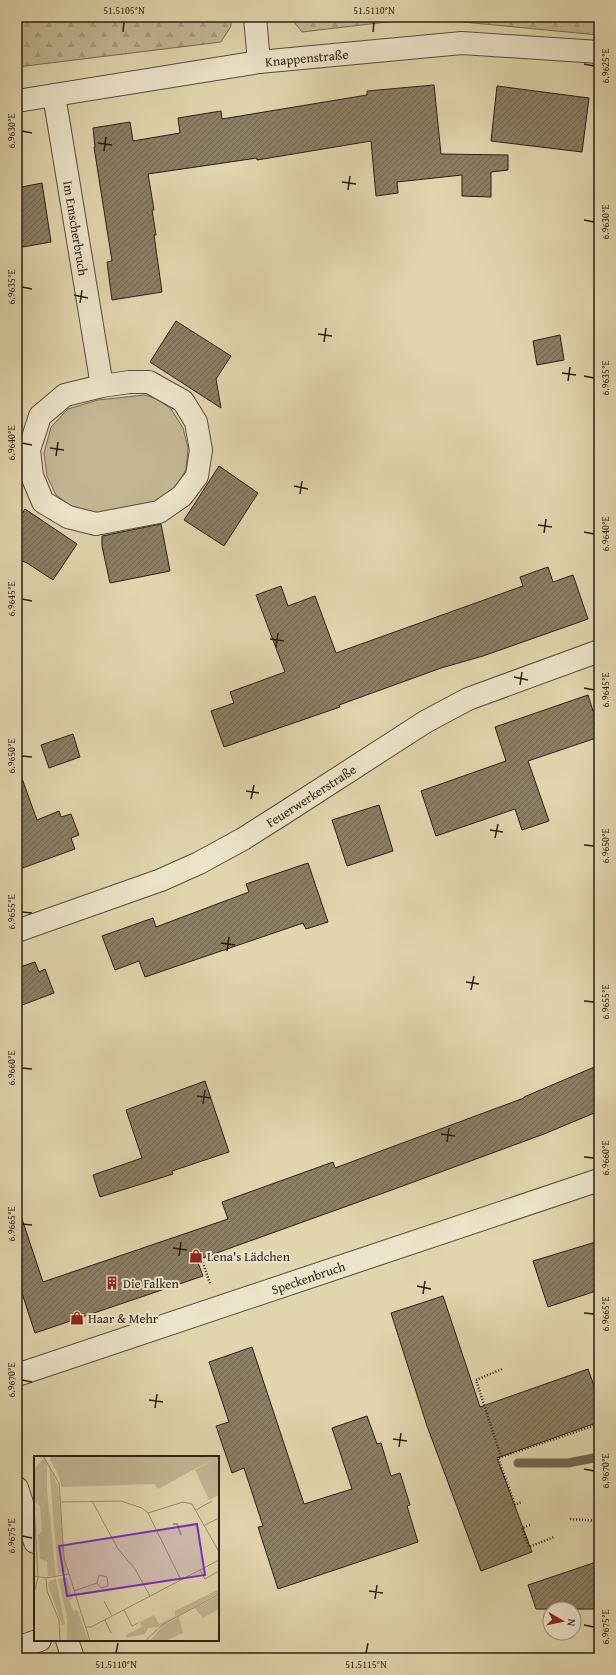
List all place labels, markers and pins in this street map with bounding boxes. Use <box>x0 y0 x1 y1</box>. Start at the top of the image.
place label: Lena's Lädchen <box>207 1247 291 1266</box>
shop icon: Lena's Lädchen <box>188 1248 204 1264</box>
place label: Die Falken <box>123 1274 180 1293</box>
building icon: Die Falken <box>104 1275 120 1291</box>
place label: Haar & Mehr <box>88 1309 159 1328</box>
shop icon: Haar & Mehr <box>69 1310 85 1326</box>

